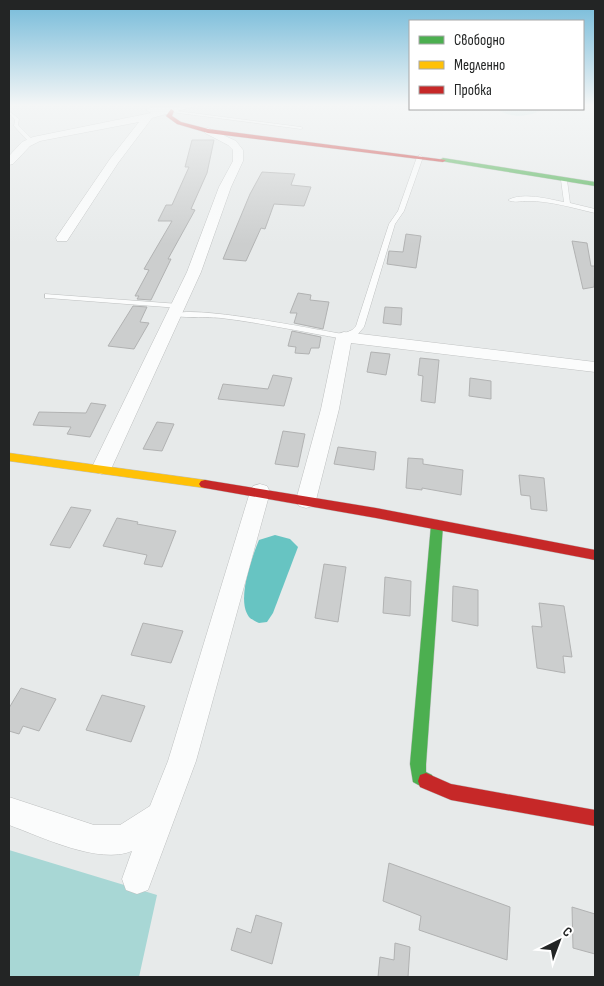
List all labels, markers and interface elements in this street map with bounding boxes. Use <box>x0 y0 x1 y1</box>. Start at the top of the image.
legend <box>409 20 584 110</box>
text: Свободно <box>454 31 505 50</box>
text: Медленно <box>454 56 505 75</box>
text: Пробка <box>454 81 492 100</box>
north arrow <box>534 916 584 966</box>
text: С <box>559 923 576 940</box>

